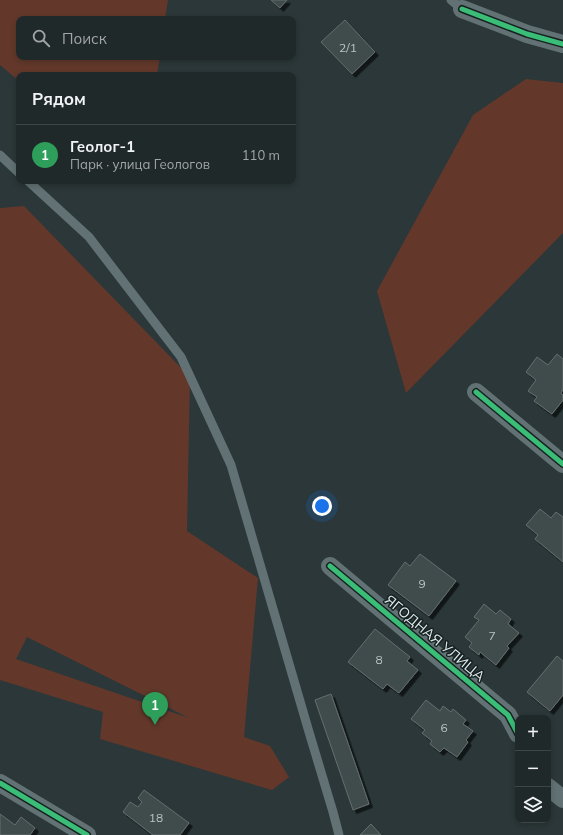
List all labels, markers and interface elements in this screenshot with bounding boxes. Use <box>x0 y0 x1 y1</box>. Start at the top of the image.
search box <box>16 16 296 60</box>
icon: search <box>30 27 52 49</box>
text: Поиск <box>62 29 107 48</box>
house number: 2/1 <box>339 40 357 55</box>
text: Рядом <box>32 88 86 109</box>
text: Геолог-1 <box>70 137 135 156</box>
text: 1 <box>41 147 49 163</box>
text: 110 m <box>242 147 280 163</box>
text: Парк · улица Геологов <box>70 156 210 172</box>
your location <box>312 496 332 516</box>
house number: 9 <box>418 576 426 591</box>
street label: ЯГОДНАЯ УЛИЦА <box>381 591 489 686</box>
house number: 7 <box>488 628 496 643</box>
house number: 8 <box>375 652 383 667</box>
pin: 1 <box>142 692 168 725</box>
map controls <box>515 715 551 823</box>
button: + <box>515 715 551 751</box>
house number: 6 <box>440 720 448 735</box>
button: − <box>515 751 551 787</box>
button: layers <box>515 787 551 823</box>
house number: 18 <box>149 810 163 825</box>

